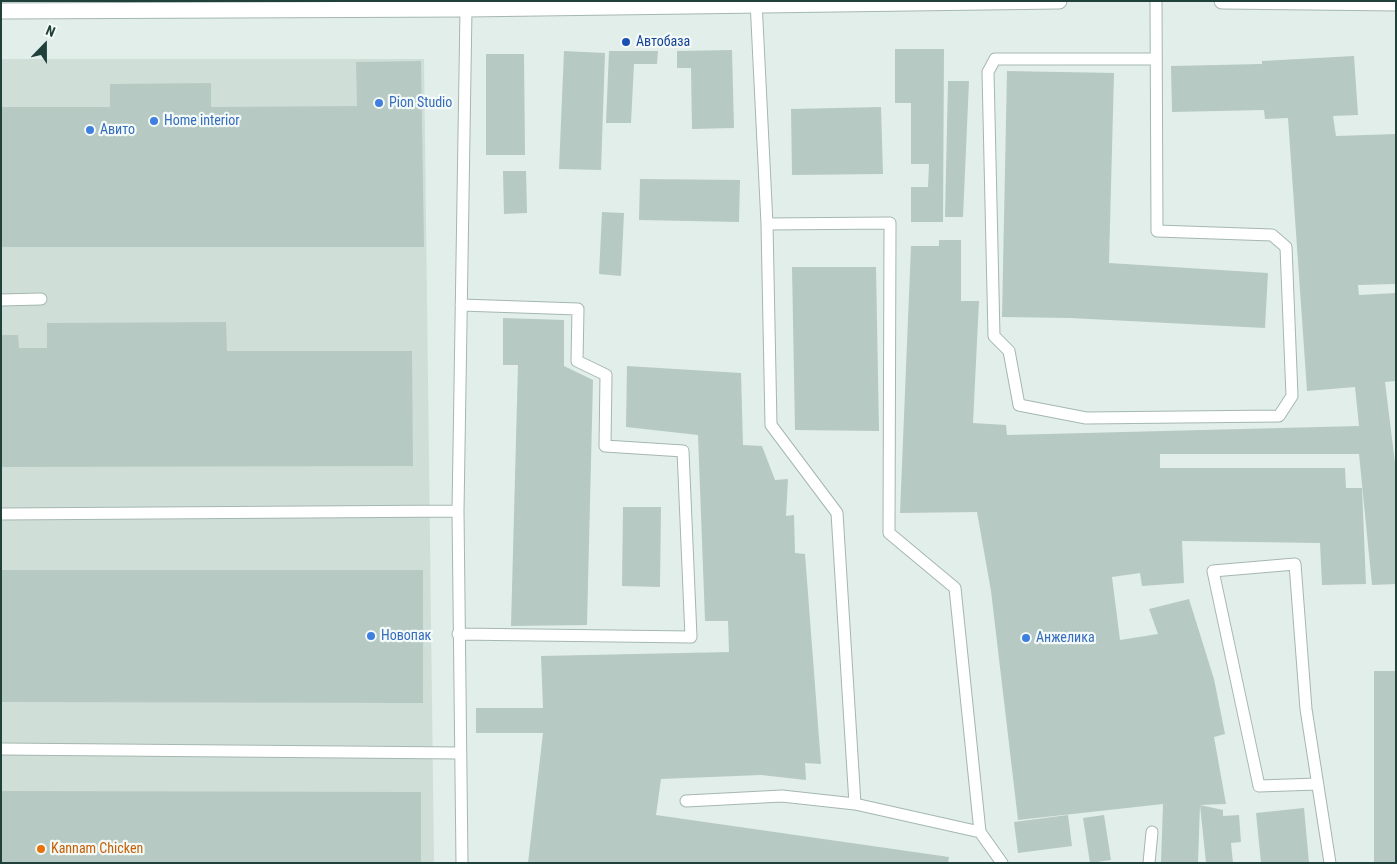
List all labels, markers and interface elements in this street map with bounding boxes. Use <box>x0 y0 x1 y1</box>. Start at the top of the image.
north arrow <box>20 20 70 70</box>
text: N <box>44 22 58 40</box>
place label: Автобаза <box>636 34 690 50</box>
marker: Автобаза <box>620 36 632 48</box>
place label: Pion Studio <box>389 95 452 111</box>
marker: Pion Studio <box>373 97 385 109</box>
place label: Home interior <box>164 113 239 129</box>
marker: Home interior <box>148 115 160 127</box>
place label: Авито <box>100 122 135 138</box>
marker: Авито <box>84 124 96 136</box>
place label: Новопак <box>381 628 431 644</box>
marker: Новопак <box>365 630 377 642</box>
place label: Анжелика <box>1036 630 1095 646</box>
marker: Анжелика <box>1020 632 1032 644</box>
place label: Kannam Chicken <box>51 841 143 857</box>
marker: Kannam Chicken <box>35 843 47 855</box>

